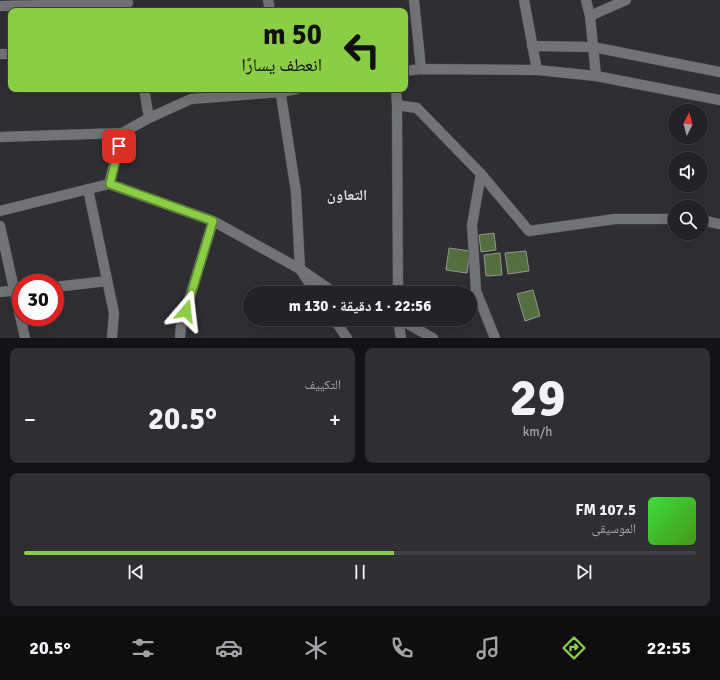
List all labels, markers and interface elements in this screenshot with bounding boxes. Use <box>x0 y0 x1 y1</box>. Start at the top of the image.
text: 50 m <box>263 18 322 52</box>
icon: left <box>336 24 388 76</box>
text: انعطف يسارًا <box>241 54 322 76</box>
north arrow <box>668 104 708 144</box>
map controls <box>668 104 708 240</box>
pin <box>102 129 136 163</box>
icon: arrive <box>108 135 130 157</box>
button: sound <box>668 152 708 192</box>
district label: التعاون <box>327 186 367 204</box>
button: search <box>668 200 708 240</box>
speed limit sign: 30 <box>12 274 64 326</box>
position arrow <box>165 290 207 332</box>
text: 22:56 · 1 دقيقة · 130 m <box>289 297 431 315</box>
text: 29 <box>509 366 566 430</box>
text: التكييف <box>305 377 341 393</box>
text: 20.5° <box>148 401 217 438</box>
text: − <box>24 406 36 433</box>
text: + <box>329 406 341 433</box>
text: km/h <box>523 424 552 440</box>
text: 107.5 FM <box>575 501 636 519</box>
text: الموسيقى <box>592 521 636 537</box>
icon: previous <box>125 561 147 583</box>
icon: pause <box>349 561 371 583</box>
icon: next <box>573 561 595 583</box>
icon: filters <box>129 634 157 662</box>
icon: car <box>215 634 243 662</box>
icon: climate <box>302 634 330 662</box>
icon: phone <box>388 634 416 662</box>
icon: music <box>474 634 502 662</box>
icon: directions <box>560 634 588 662</box>
text: 20.5° <box>29 637 71 659</box>
text: 22:55 <box>647 637 691 659</box>

